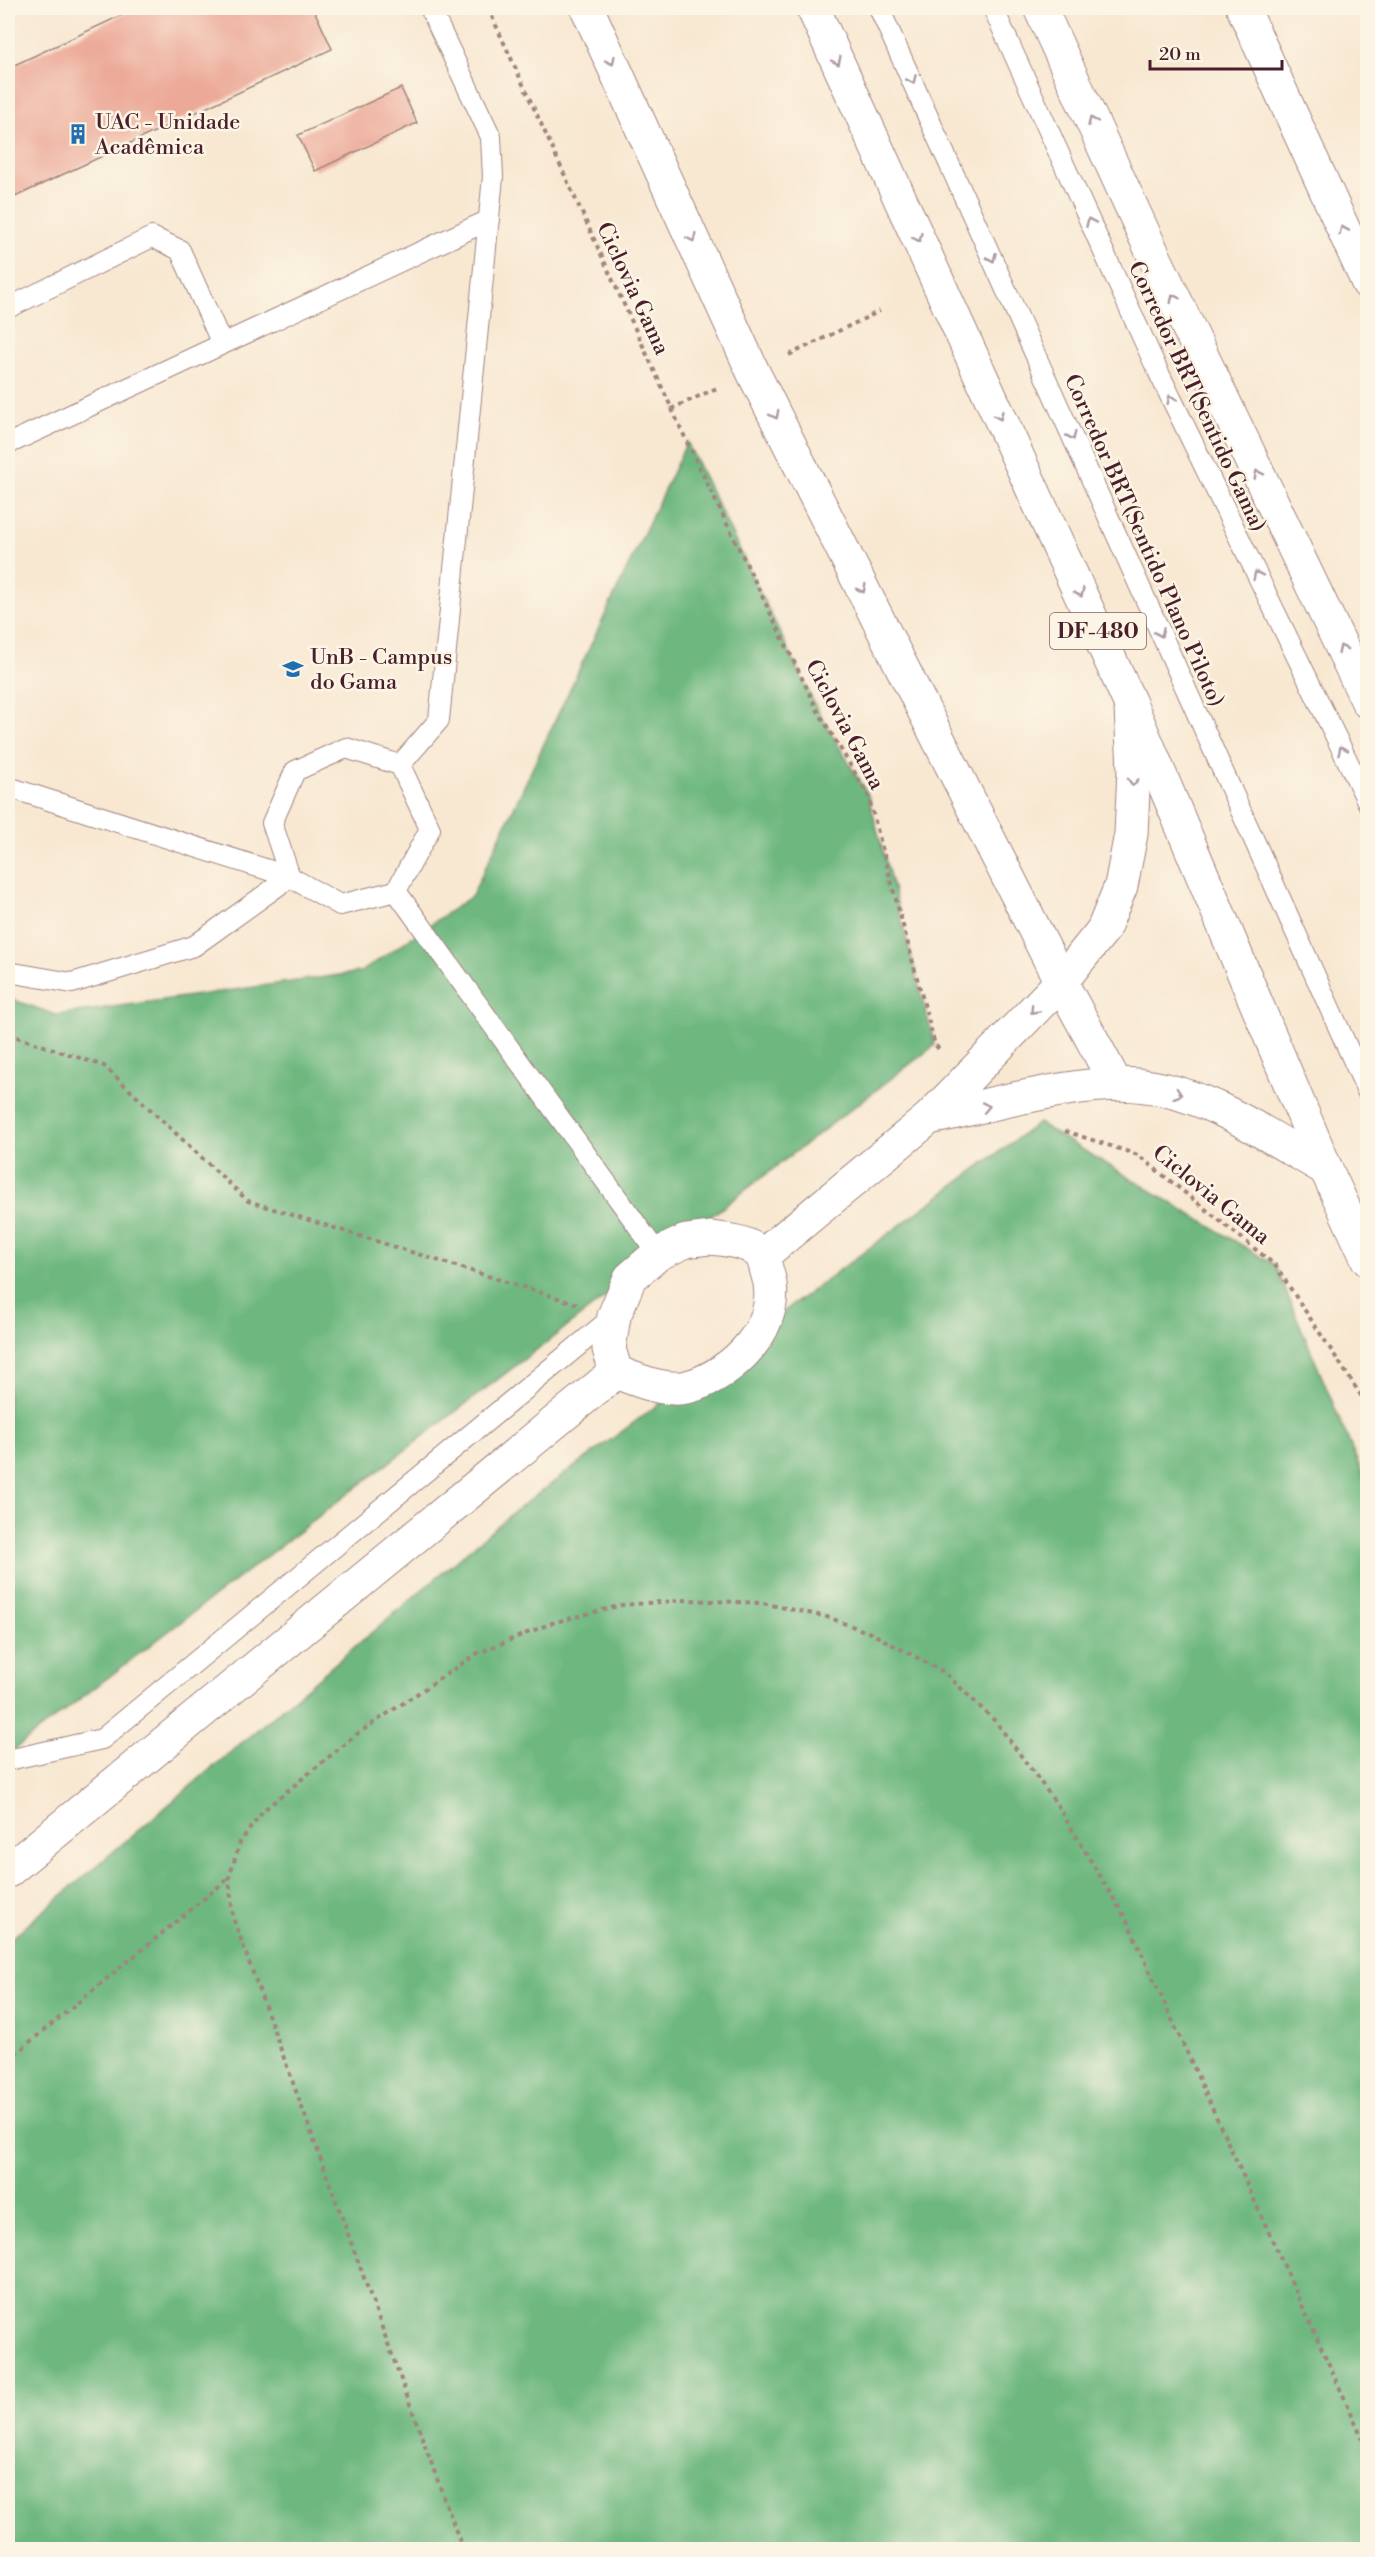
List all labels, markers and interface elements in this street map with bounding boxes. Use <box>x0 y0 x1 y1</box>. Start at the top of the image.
scale bar <box>1150 33 1282 71</box>
text: 20 m <box>1159 43 1201 66</box>
one-way arrow <box>604 54 616 65</box>
one-way arrow <box>830 54 842 65</box>
one-way arrow <box>904 74 916 85</box>
place label: UAC - Unidade Acadêmica <box>94 109 240 161</box>
one-way arrow <box>1087 116 1099 127</box>
building icon: UAC - Unidade Acadêmica <box>66 122 90 146</box>
one-way arrow <box>1085 217 1097 228</box>
street label: Ciclovia Gama <box>590 218 676 360</box>
one-way arrow <box>1339 225 1351 236</box>
one-way arrow <box>685 232 697 243</box>
one-way arrow <box>911 232 923 243</box>
one-way arrow <box>985 251 997 262</box>
street label: Corredor BRT(Sentido Gama) <box>1122 257 1271 536</box>
one-way arrow <box>1169 293 1181 304</box>
street label: Corredor BRT(Sentido Plano Piloto) <box>1058 370 1229 711</box>
one-way arrow <box>1167 395 1179 406</box>
one-way arrow <box>767 408 779 419</box>
one-way arrow <box>992 409 1004 420</box>
one-way arrow <box>1065 429 1077 440</box>
one-way arrow <box>1253 469 1265 480</box>
one-way arrow <box>1252 570 1264 581</box>
one-way arrow <box>855 582 867 593</box>
one-way arrow <box>1073 586 1085 597</box>
road number: DF-480 <box>1050 613 1146 649</box>
one-way arrow <box>1153 626 1165 637</box>
place label: UnB - Campus do Gama <box>310 644 452 696</box>
one-way arrow <box>1338 645 1350 656</box>
street label: Ciclovia Gama <box>799 655 891 795</box>
school or university icon: UnB - Campus do Gama <box>281 657 305 681</box>
one-way arrow <box>1338 746 1349 756</box>
one-way arrow <box>1127 778 1140 787</box>
one-way arrow <box>1030 1003 1041 1014</box>
one-way arrow <box>1172 1087 1183 1100</box>
one-way arrow <box>981 1101 991 1114</box>
street label: Ciclovia Gama <box>1147 1140 1276 1251</box>

